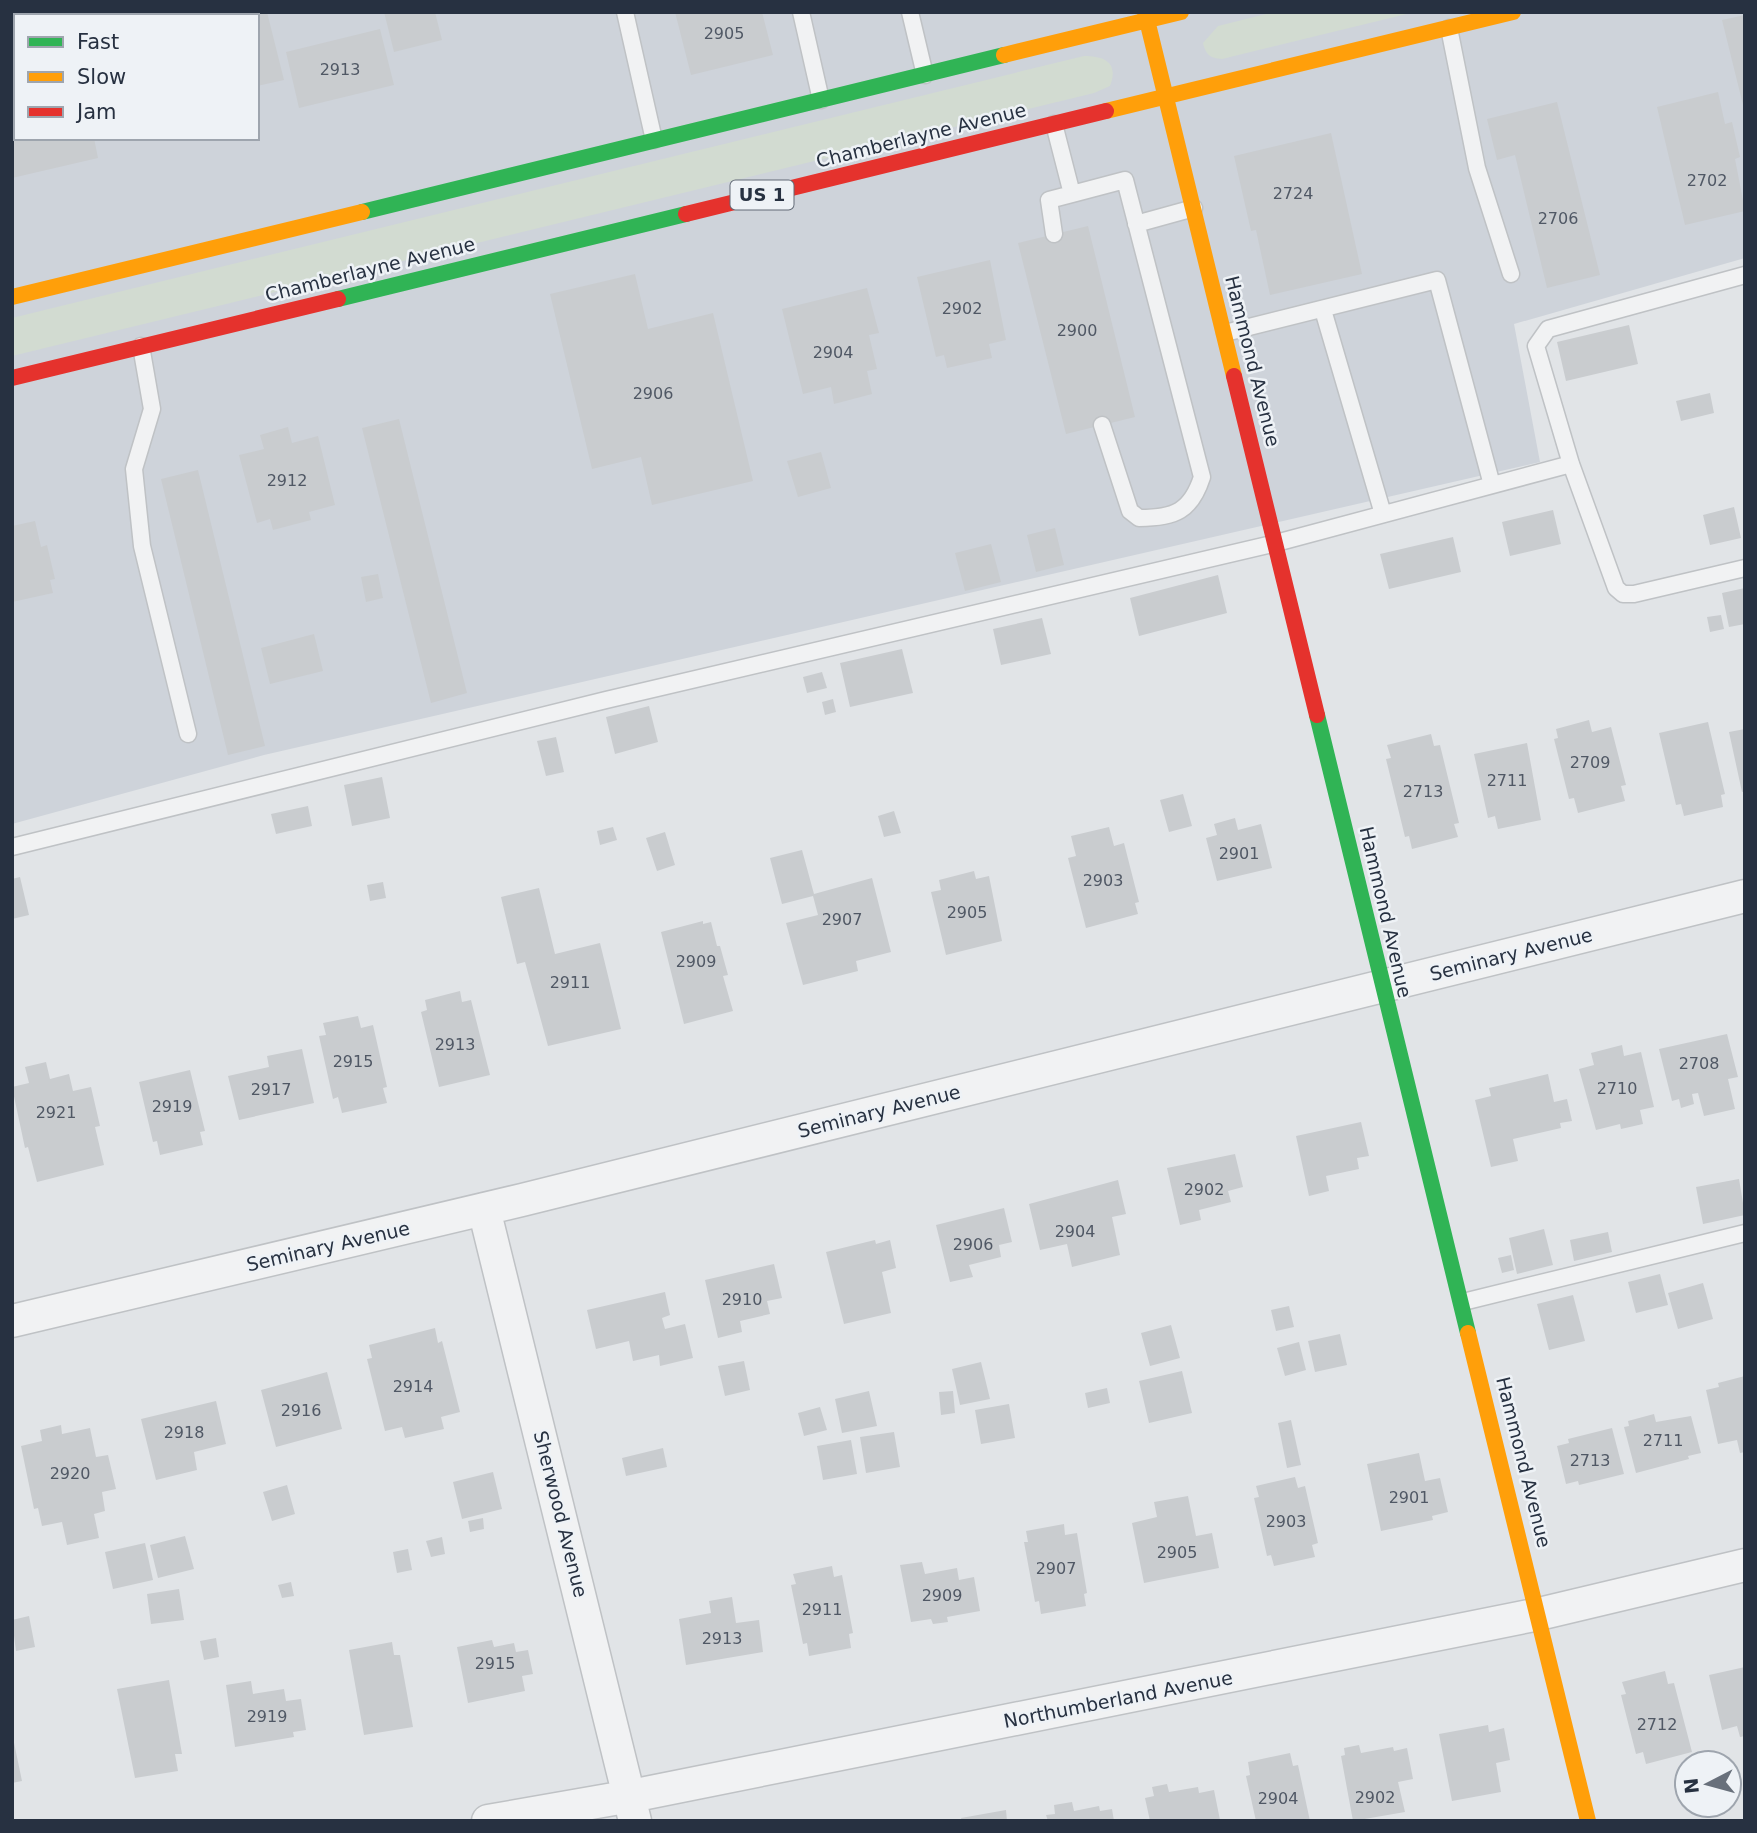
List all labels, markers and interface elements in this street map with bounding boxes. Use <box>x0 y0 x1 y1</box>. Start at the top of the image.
legend <box>14 14 259 140</box>
house number: 2905 <box>704 24 744 43</box>
text: Fast <box>77 30 119 54</box>
house number: 2913 <box>320 60 360 79</box>
text: Slow <box>77 65 126 89</box>
street label: Chamberlayne Avenue <box>814 98 1028 172</box>
text: Jam <box>75 100 117 124</box>
house number: 2702 <box>1687 171 1727 190</box>
road number: US 1 <box>730 180 794 210</box>
house number: 2724 <box>1273 184 1313 203</box>
house number: 2706 <box>1538 209 1578 228</box>
street label: Chamberlayne Avenue <box>263 232 477 306</box>
street label: Hammond Avenue <box>1221 273 1285 449</box>
house number: 2902 <box>942 299 982 318</box>
house number: 2900 <box>1057 321 1097 340</box>
house number: 2904 <box>813 343 853 362</box>
house number: 2906 <box>633 384 673 403</box>
house number: 2912 <box>267 471 307 490</box>
house number: 2709 <box>1570 753 1610 772</box>
house number: 2711 <box>1487 771 1527 790</box>
house number: 2713 <box>1403 782 1443 801</box>
street label: Hammond Avenue <box>1356 824 1416 1000</box>
house number: 2901 <box>1219 844 1259 863</box>
house number: 2903 <box>1083 871 1123 890</box>
house number: 2905 <box>947 903 987 922</box>
house number: 2907 <box>822 910 862 929</box>
street label: Seminary Avenue <box>1427 923 1595 985</box>
house number: 2909 <box>676 952 716 971</box>
house number: 2911 <box>550 973 590 992</box>
house number: 2913 <box>435 1035 475 1054</box>
house number: 2915 <box>333 1052 373 1071</box>
house number: 2708 <box>1679 1054 1719 1073</box>
house number: 2710 <box>1597 1079 1637 1098</box>
house number: 2917 <box>251 1080 291 1099</box>
street label: Seminary Avenue <box>795 1080 963 1142</box>
house number: 2919 <box>152 1097 192 1116</box>
house number: 2921 <box>36 1103 76 1122</box>
house number: 2902 <box>1184 1180 1224 1199</box>
street label: Seminary Avenue <box>244 1217 412 1275</box>
house number: 2904 <box>1055 1222 1095 1241</box>
house number: 2906 <box>953 1235 993 1254</box>
house number: 2910 <box>722 1290 762 1309</box>
street label: Hammond Avenue <box>1492 1374 1556 1550</box>
house number: 2914 <box>393 1377 433 1396</box>
house number: 2916 <box>281 1401 321 1420</box>
house number: 2918 <box>164 1423 204 1442</box>
street label: Sherwood Avenue <box>530 1428 592 1600</box>
house number: 2711 <box>1643 1431 1683 1450</box>
house number: 2713 <box>1570 1451 1610 1470</box>
house number: 2920 <box>50 1464 90 1483</box>
house number: 2901 <box>1389 1488 1429 1507</box>
house number: 2903 <box>1266 1512 1306 1531</box>
house number: 2905 <box>1157 1543 1197 1562</box>
house number: 2907 <box>1036 1559 1076 1578</box>
house number: 2909 <box>922 1586 962 1605</box>
house number: 2911 <box>802 1600 842 1619</box>
house number: 2913 <box>702 1629 742 1648</box>
house number: 2915 <box>475 1654 515 1673</box>
street label: Northumberland Avenue <box>1002 1666 1234 1732</box>
house number: 2919 <box>247 1707 287 1726</box>
house number: 2712 <box>1637 1715 1677 1734</box>
north arrow <box>1673 1749 1743 1819</box>
text: N <box>1679 1777 1703 1795</box>
house number: 2902 <box>1355 1788 1395 1807</box>
house number: 2904 <box>1258 1789 1298 1808</box>

